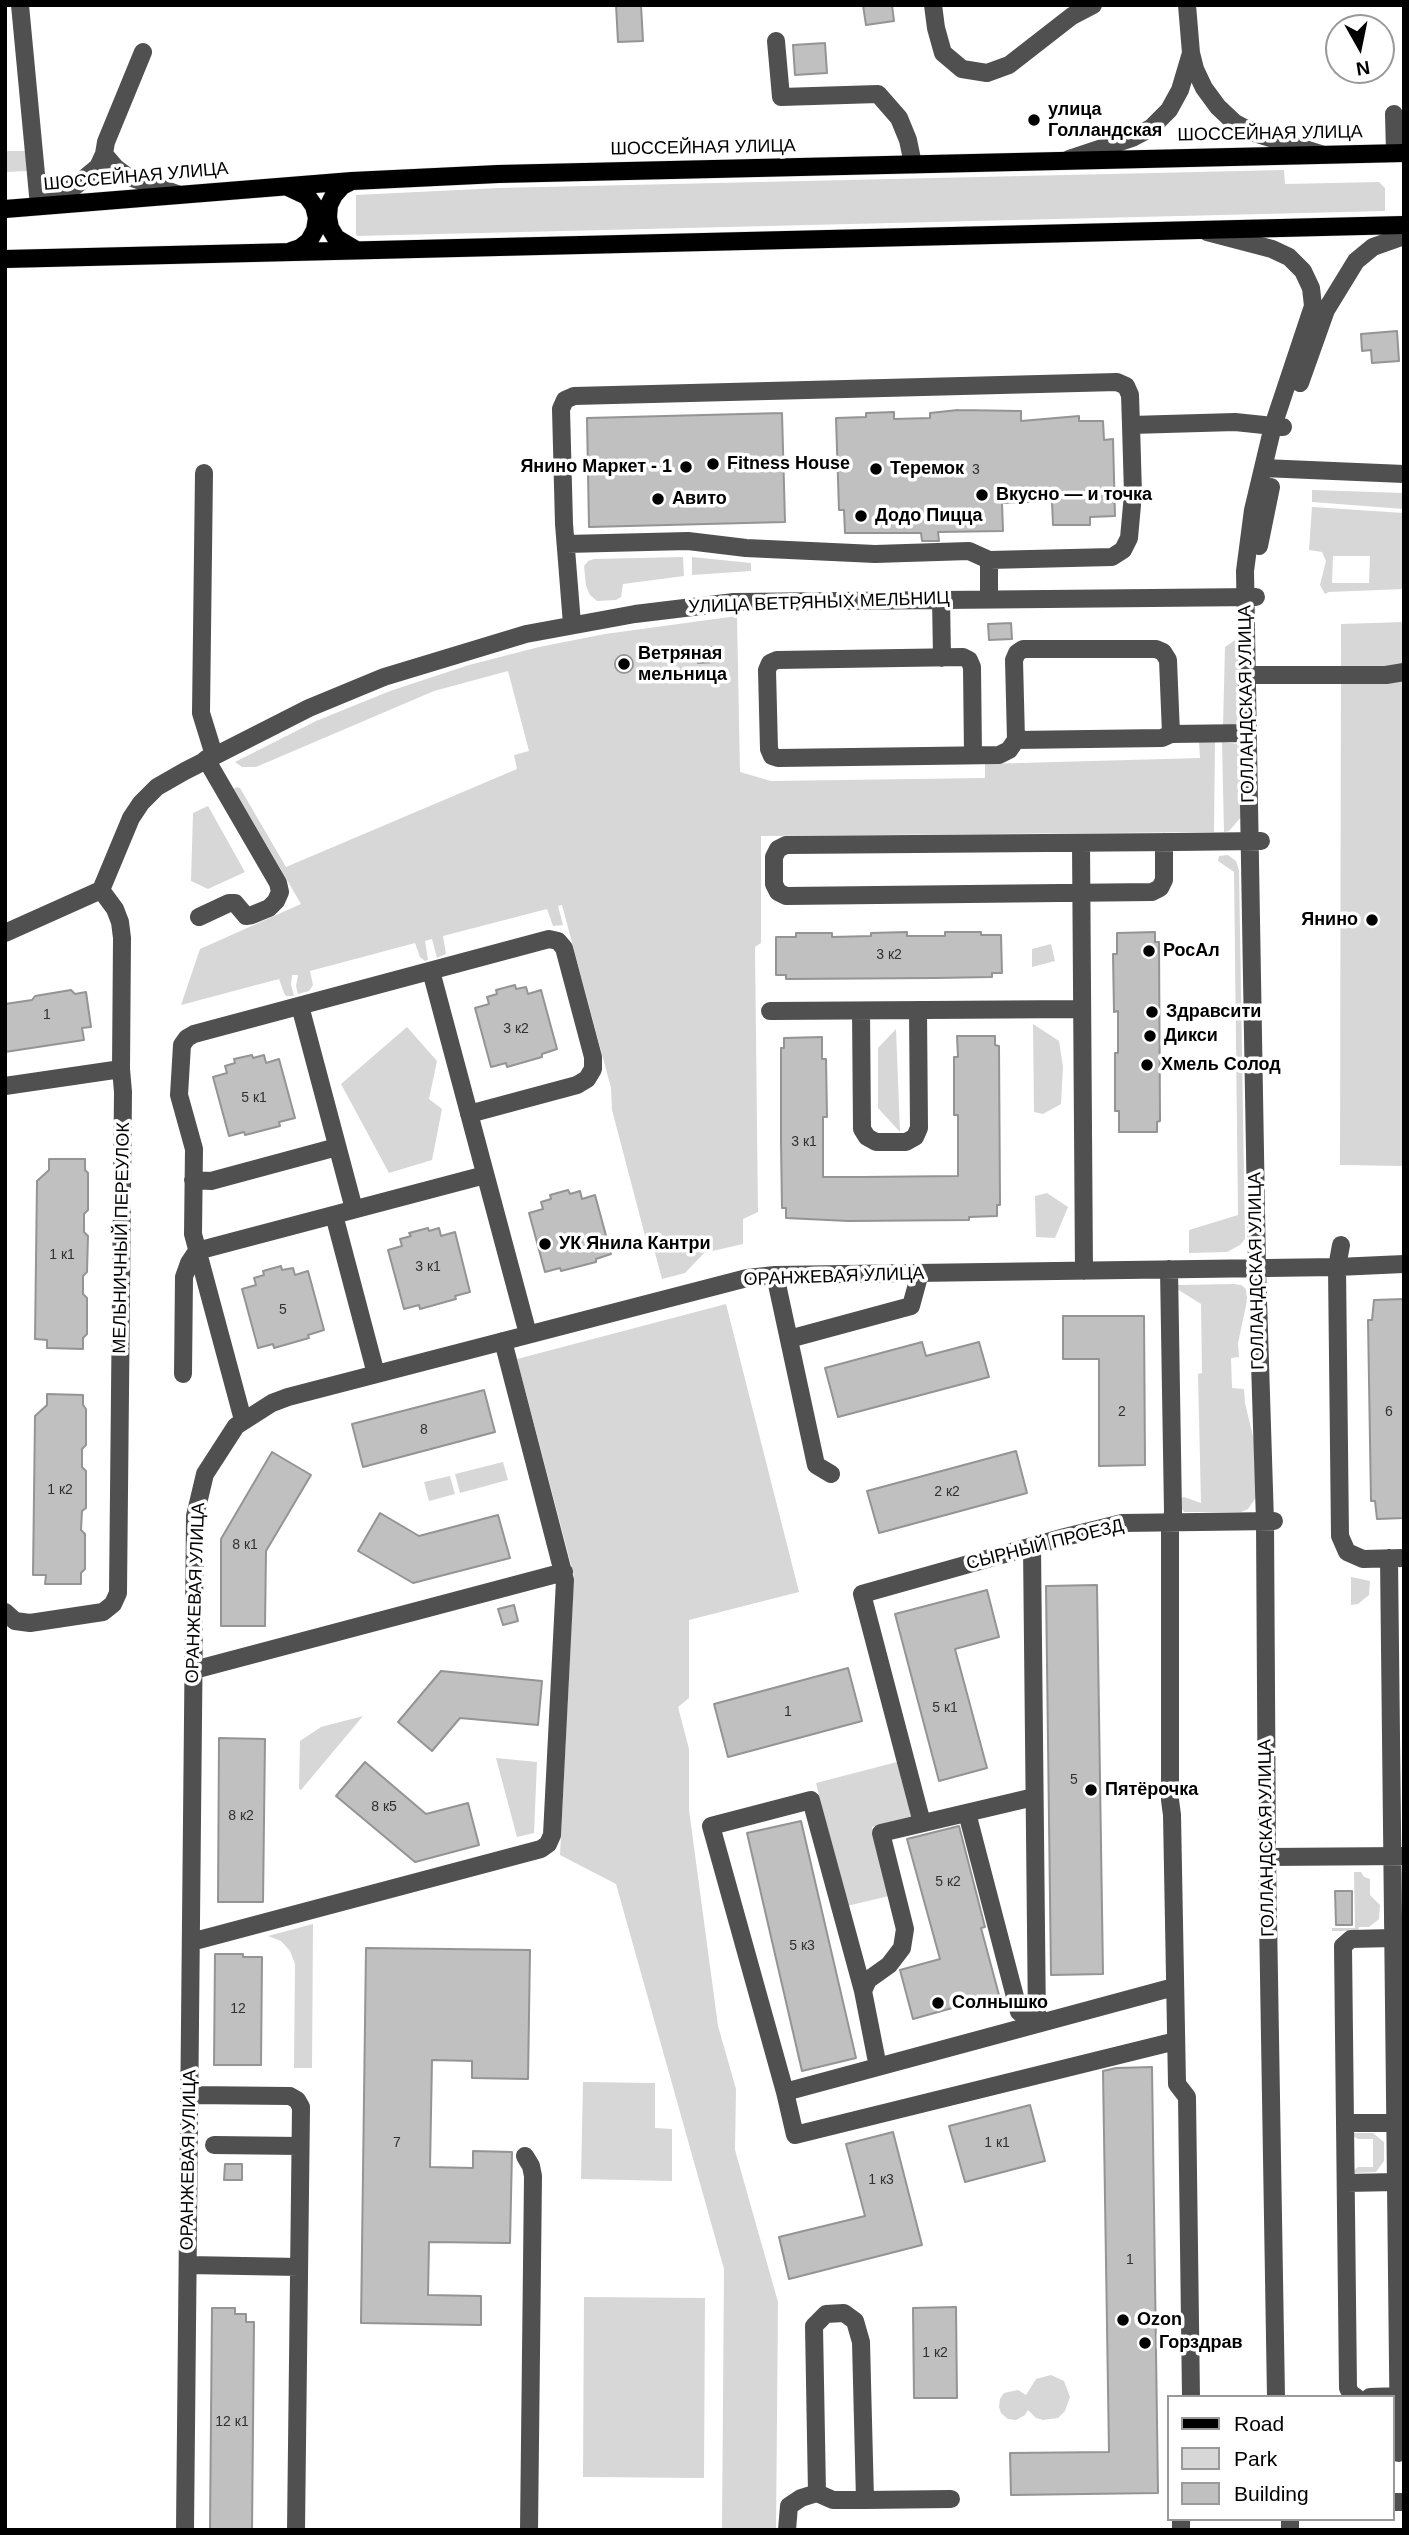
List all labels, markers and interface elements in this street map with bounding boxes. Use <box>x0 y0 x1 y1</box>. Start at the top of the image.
north arrow <box>1325 14 1395 84</box>
text: N <box>1355 57 1371 80</box>
place label: улица Голландская <box>1048 99 1162 142</box>
marker: улица Голландская <box>1026 112 1042 128</box>
street label: ШОССЕЙНАЯ УЛИЦА <box>1177 122 1363 146</box>
street label: ШОССЕЙНАЯ УЛИЦА <box>610 136 796 160</box>
street label: ШОССЕЙНАЯ УЛИЦА <box>43 158 229 196</box>
place label: Fitness House <box>727 453 850 475</box>
place label: Янино Маркет - 1 <box>520 456 672 478</box>
marker: Fitness House <box>705 456 721 472</box>
place label: Теремок <box>890 458 964 480</box>
marker: Янино Маркет - 1 <box>678 459 694 475</box>
marker: Теремок <box>868 461 884 477</box>
house number: 3 <box>972 462 980 478</box>
place label: Вкусно — и точка <box>996 484 1152 506</box>
marker: Вкусно — и точка <box>974 487 990 503</box>
place label: Авито <box>672 488 727 510</box>
marker: Авито <box>650 491 666 507</box>
place label: Додо Пицца <box>875 505 983 527</box>
marker: Додо Пицца <box>853 508 869 524</box>
street label: УЛИЦА ВЕТРЯНЫХ МЕЛЬНИЦ <box>688 588 950 618</box>
street label: ГОЛЛАНДСКАЯ УЛИЦА <box>1234 605 1260 803</box>
place label: Ветряная мельница <box>638 643 727 686</box>
marker: Ветряная мельница <box>616 656 632 672</box>
place label: Янино <box>1301 909 1358 931</box>
marker: Янино <box>1364 912 1380 928</box>
place label: РосАл <box>1163 940 1220 962</box>
marker: РосАл <box>1141 943 1157 959</box>
house number: 3 к2 <box>876 947 902 963</box>
place label: Здравсити <box>1166 1001 1261 1023</box>
marker: Здравсити <box>1144 1004 1160 1020</box>
house number: 1 <box>43 1007 51 1023</box>
house number: 3 к2 <box>503 1021 529 1037</box>
place label: Дикси <box>1164 1025 1218 1047</box>
marker: Дикси <box>1142 1028 1158 1044</box>
place label: Хмель Солод <box>1161 1054 1281 1076</box>
marker: Хмель Солод <box>1139 1057 1155 1073</box>
house number: 5 к1 <box>241 1090 267 1106</box>
street label: МЕЛЬНИЧНЫЙ ПЕРЕУЛОК <box>109 1122 135 1354</box>
house number: 3 к1 <box>791 1134 817 1150</box>
street label: ГОЛЛАНДСКАЯ УЛИЦА <box>1244 1172 1270 1370</box>
place label: УК Янила Кантри <box>559 1233 710 1255</box>
marker: УК Янила Кантри <box>537 1236 553 1252</box>
house number: 1 к1 <box>49 1247 75 1263</box>
house number: 3 к1 <box>415 1259 441 1275</box>
street label: ОРАНЖЕВАЯ УЛИЦА <box>743 1263 925 1291</box>
house number: 5 <box>279 1302 287 1318</box>
house number: 2 <box>1118 1404 1126 1420</box>
house number: 6 <box>1385 1404 1393 1420</box>
house number: 8 <box>420 1422 428 1438</box>
house number: 1 к2 <box>47 1482 73 1498</box>
house number: 2 к2 <box>934 1484 960 1500</box>
street label: ОРАНЖЕВАЯ УЛИЦА <box>182 1502 210 1684</box>
street label: СЫРНЫЙ ПРОЕЗД <box>964 1515 1126 1575</box>
house number: 8 к1 <box>232 1537 258 1553</box>
house number: 5 к1 <box>932 1700 958 1716</box>
house number: 1 <box>784 1704 792 1720</box>
street label: ГОЛЛАНДСКАЯ УЛИЦА <box>1254 1739 1280 1937</box>
house number: 5 <box>1070 1772 1078 1788</box>
place label: Пятёрочка <box>1105 1779 1198 1801</box>
marker: Пятёрочка <box>1083 1782 1099 1798</box>
house number: 8 к5 <box>371 1799 397 1815</box>
house number: 8 к2 <box>228 1808 254 1824</box>
house number: 5 к2 <box>935 1874 961 1890</box>
house number: 5 к3 <box>789 1938 815 1954</box>
place label: Солнышко <box>952 1992 1048 2014</box>
marker: Солнышко <box>930 1995 946 2011</box>
house number: 12 <box>230 2001 246 2017</box>
street label: ОРАНЖЕВАЯ УЛИЦА <box>177 2069 201 2251</box>
house number: 7 <box>393 2135 401 2151</box>
house number: 1 к1 <box>984 2135 1010 2151</box>
house number: 1 к3 <box>868 2172 894 2188</box>
house number: 1 <box>1126 2252 1134 2268</box>
place label: Ozon <box>1137 2309 1182 2331</box>
marker: Ozon <box>1115 2312 1131 2328</box>
place label: Горздрав <box>1159 2332 1243 2354</box>
marker: Горздрав <box>1137 2335 1153 2351</box>
house number: 1 к2 <box>922 2345 948 2361</box>
legend <box>1168 2395 1395 2521</box>
text: Road <box>1234 2412 1284 2435</box>
house number: 12 к1 <box>215 2414 249 2430</box>
text: Park <box>1234 2447 1277 2470</box>
text: Building <box>1234 2482 1309 2505</box>

